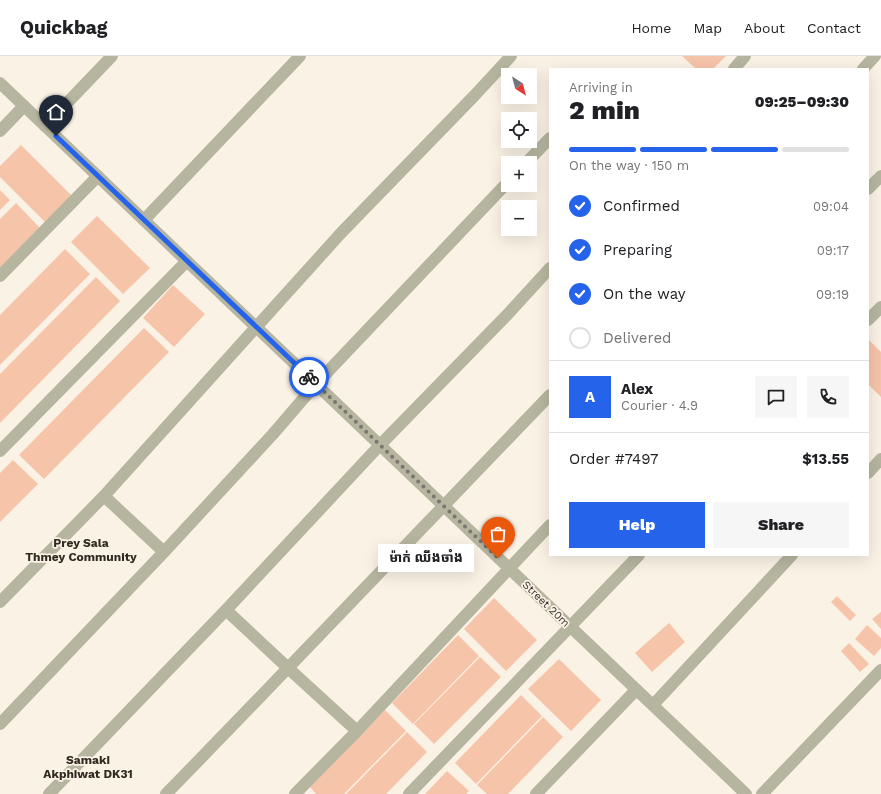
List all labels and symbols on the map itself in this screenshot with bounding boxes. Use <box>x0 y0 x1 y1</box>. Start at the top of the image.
north arrow <box>501 68 537 104</box>
pin <box>39 95 73 136</box>
courier <box>289 357 329 397</box>
pin <box>481 517 515 558</box>
district label: Prey Sala Thmey Community <box>25 536 137 564</box>
callout: ម៉ាក់ ឈីងចាំង <box>378 544 474 572</box>
street label: Street 20m <box>520 578 572 630</box>
district label: Samaki Akphiwat DK31 <box>43 753 133 781</box>

